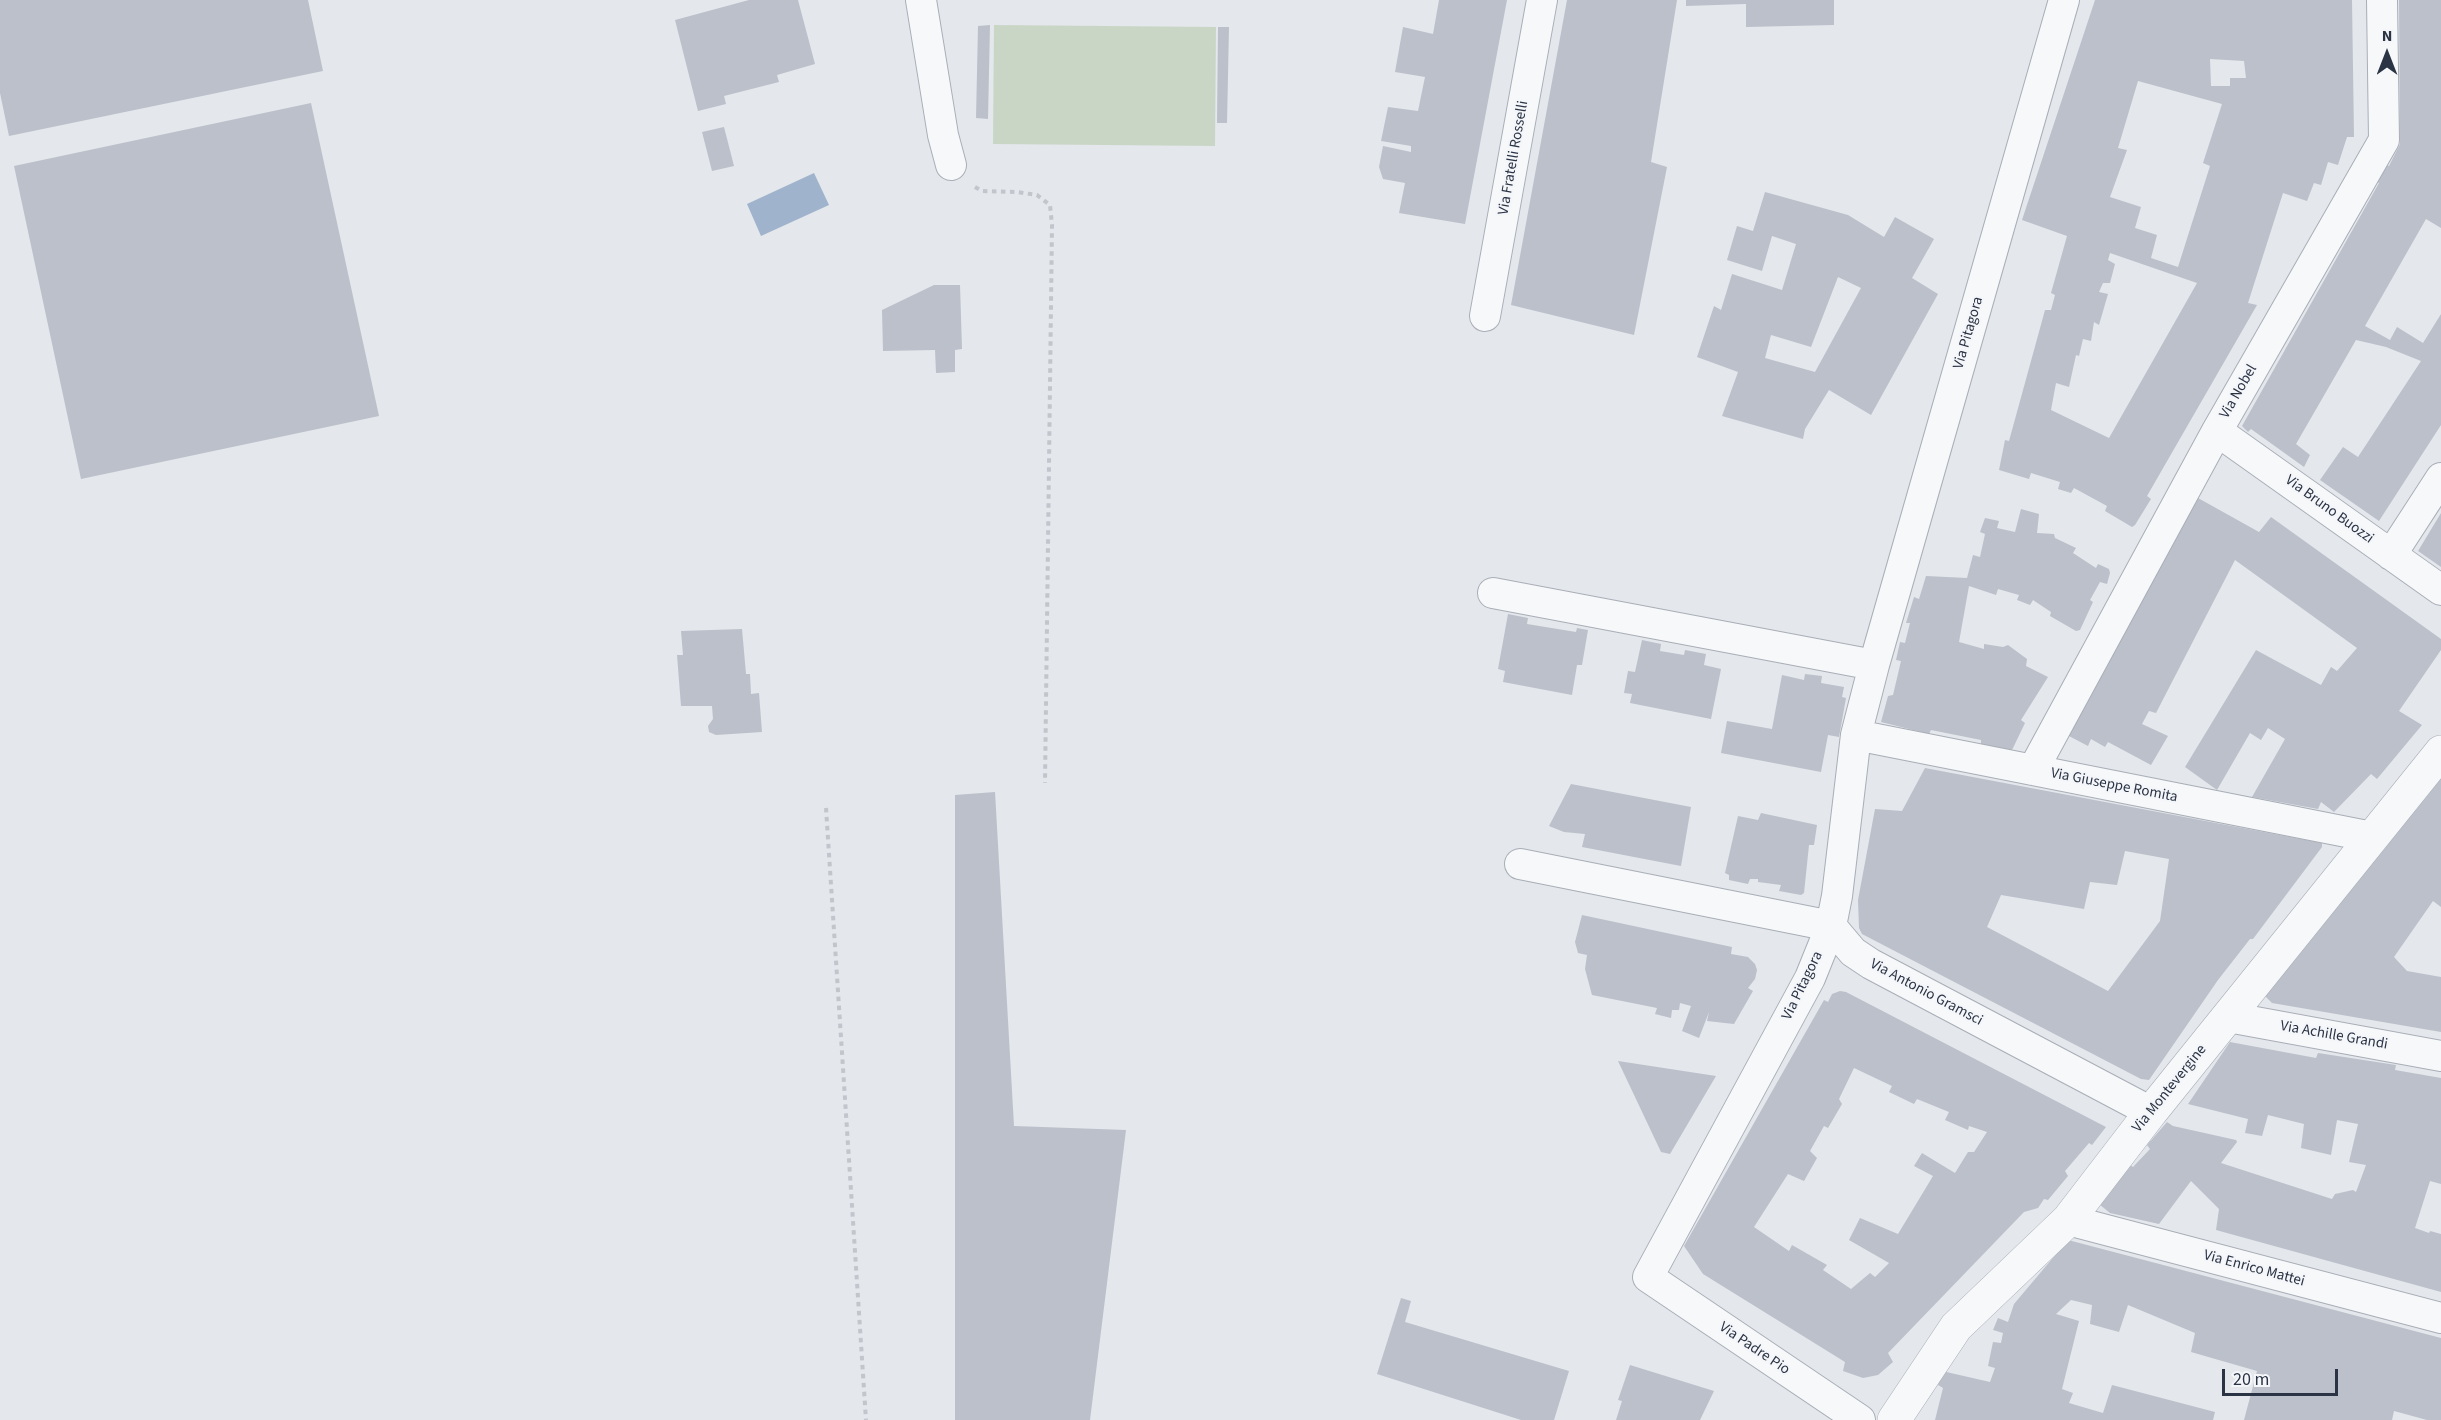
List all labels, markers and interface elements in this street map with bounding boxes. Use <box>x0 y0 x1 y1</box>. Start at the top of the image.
north arrow <box>2357 24 2417 84</box>
text: N <box>2382 25 2392 47</box>
street label: Via Fratelli Rosselli <box>1495 99 1533 217</box>
street label: Via Pitagora <box>1950 295 1988 371</box>
street label: Via Nobel <box>2216 362 2262 422</box>
street label: Via Bruno Buozzi <box>2281 472 2377 548</box>
street label: Via Giuseppe Romita <box>2049 765 2179 807</box>
street label: Via Pitagora <box>1779 949 1827 1023</box>
street label: Via Antonio Gramsci <box>1866 956 1986 1030</box>
street label: Via Achille Grandi <box>2279 1018 2389 1054</box>
street label: Via Montevergine <box>2129 1041 2211 1137</box>
street label: Via Enrico Mattei <box>2202 1247 2306 1291</box>
street label: Via Padre Pio <box>1715 1319 1793 1379</box>
scale bar <box>2225 1357 2340 1395</box>
text: 20 m <box>2233 1367 2269 1392</box>

